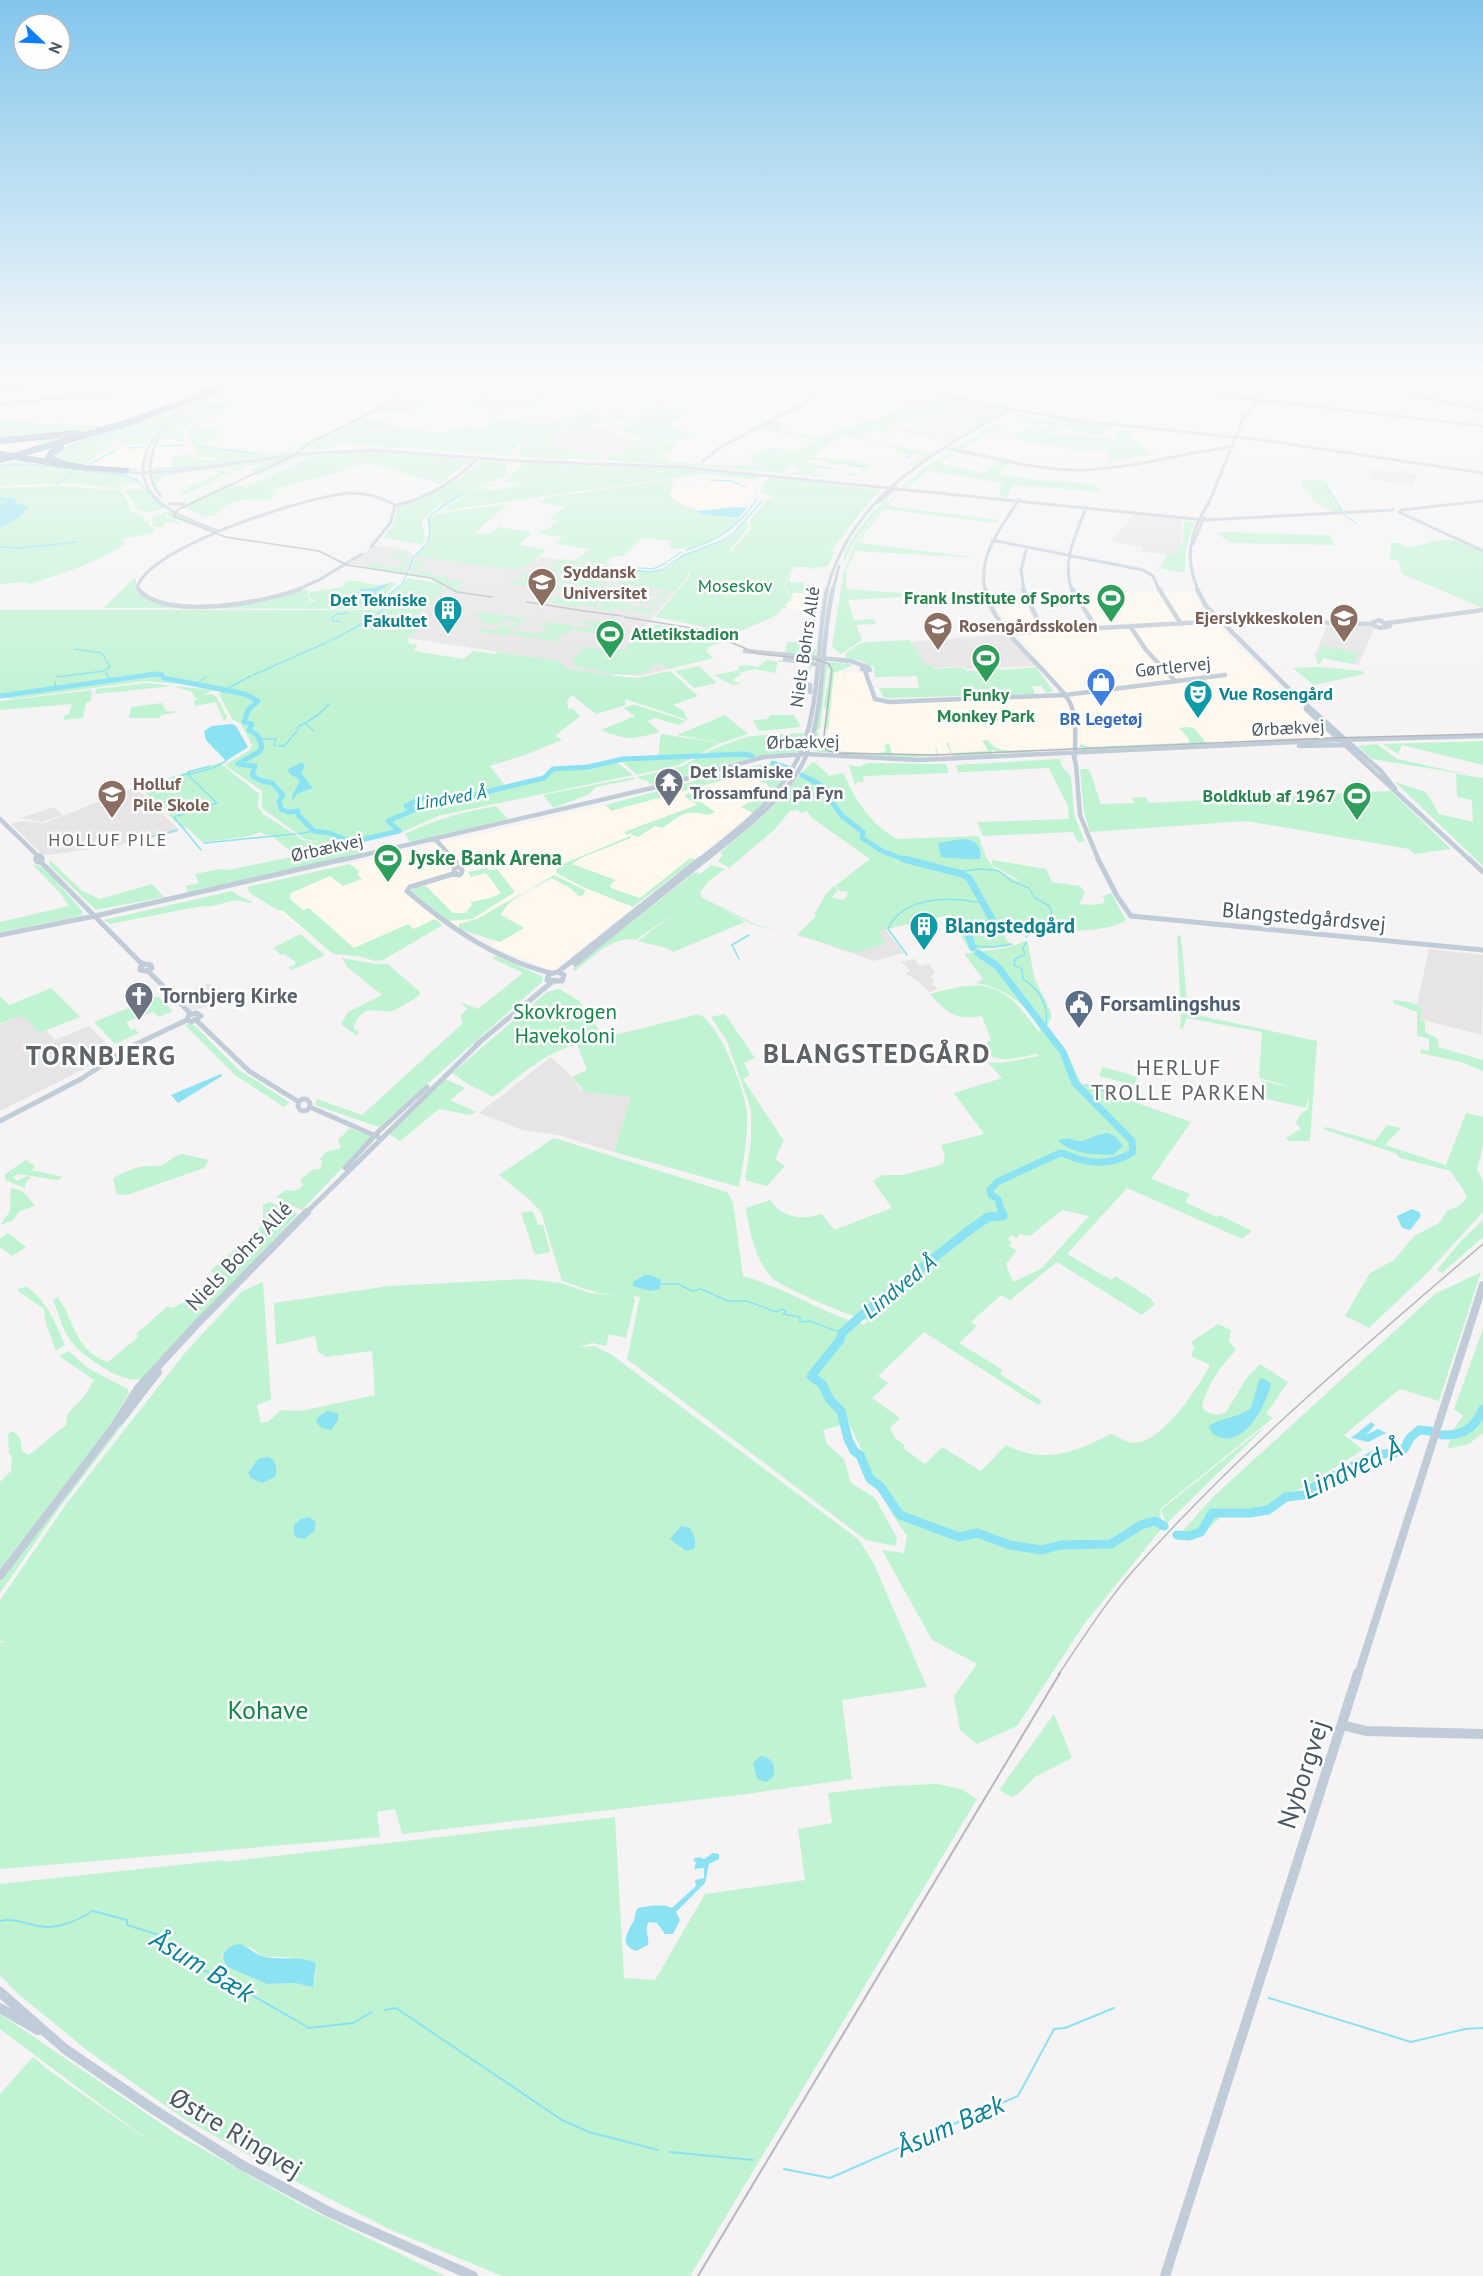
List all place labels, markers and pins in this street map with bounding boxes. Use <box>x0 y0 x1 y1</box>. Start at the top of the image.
place label: Syddansk Universitet <box>563 560 648 604</box>
school or university icon: Syddansk Universitet <box>526 566 558 608</box>
sports icon: Frank Institute of Sports <box>1095 582 1127 624</box>
place label: Frank Institute of Sports <box>904 586 1090 609</box>
place label: Det Tekniske Fakultet <box>330 588 428 632</box>
building icon: Det Tekniske Fakultet <box>432 594 464 636</box>
school or university icon: Ejerslykkeskolen <box>1328 602 1360 644</box>
place label: Ejerslykkeskolen <box>1195 606 1323 629</box>
school or university icon: Rosengårdsskolen <box>922 610 954 652</box>
place label: Rosengårdsskolen <box>959 614 1098 637</box>
sports icon: Atletikstadion <box>594 618 626 660</box>
place label: Atletikstadion <box>631 622 739 645</box>
sports icon: Funky Monkey Park <box>970 642 1002 684</box>
shop icon: BR Legetøj <box>1085 666 1117 708</box>
theatre icon: Vue Rosengård <box>1182 678 1214 720</box>
place label: Vue Rosengård <box>1218 682 1333 705</box>
place label: Funky Monkey Park <box>937 683 1035 727</box>
place label: BR Legetøj <box>1059 707 1143 730</box>
place label: Det Islamiske Trossamfund på Fyn <box>690 760 843 804</box>
temple icon: Det Islamiske Trossamfund på Fyn <box>653 766 685 808</box>
place label: Holluf Pile Skole <box>133 772 209 816</box>
school or university icon: Holluf Pile Skole <box>96 778 128 820</box>
sports icon: Boldklub af 1967 <box>1341 780 1373 822</box>
place label: Boldklub af 1967 <box>1203 784 1336 807</box>
sports icon: Jyske Bank Arena <box>372 842 404 884</box>
place label: Jyske Bank Arena <box>408 844 562 871</box>
building icon: Blangstedgård <box>908 910 940 952</box>
place label: Blangstedgård <box>945 912 1075 939</box>
church icon: Tornbjerg Kirke <box>123 980 155 1022</box>
place label: Tornbjerg Kirke <box>160 982 298 1009</box>
public building icon: Forsamlingshus <box>1063 988 1095 1030</box>
place label: Forsamlingshus <box>1100 990 1241 1017</box>

